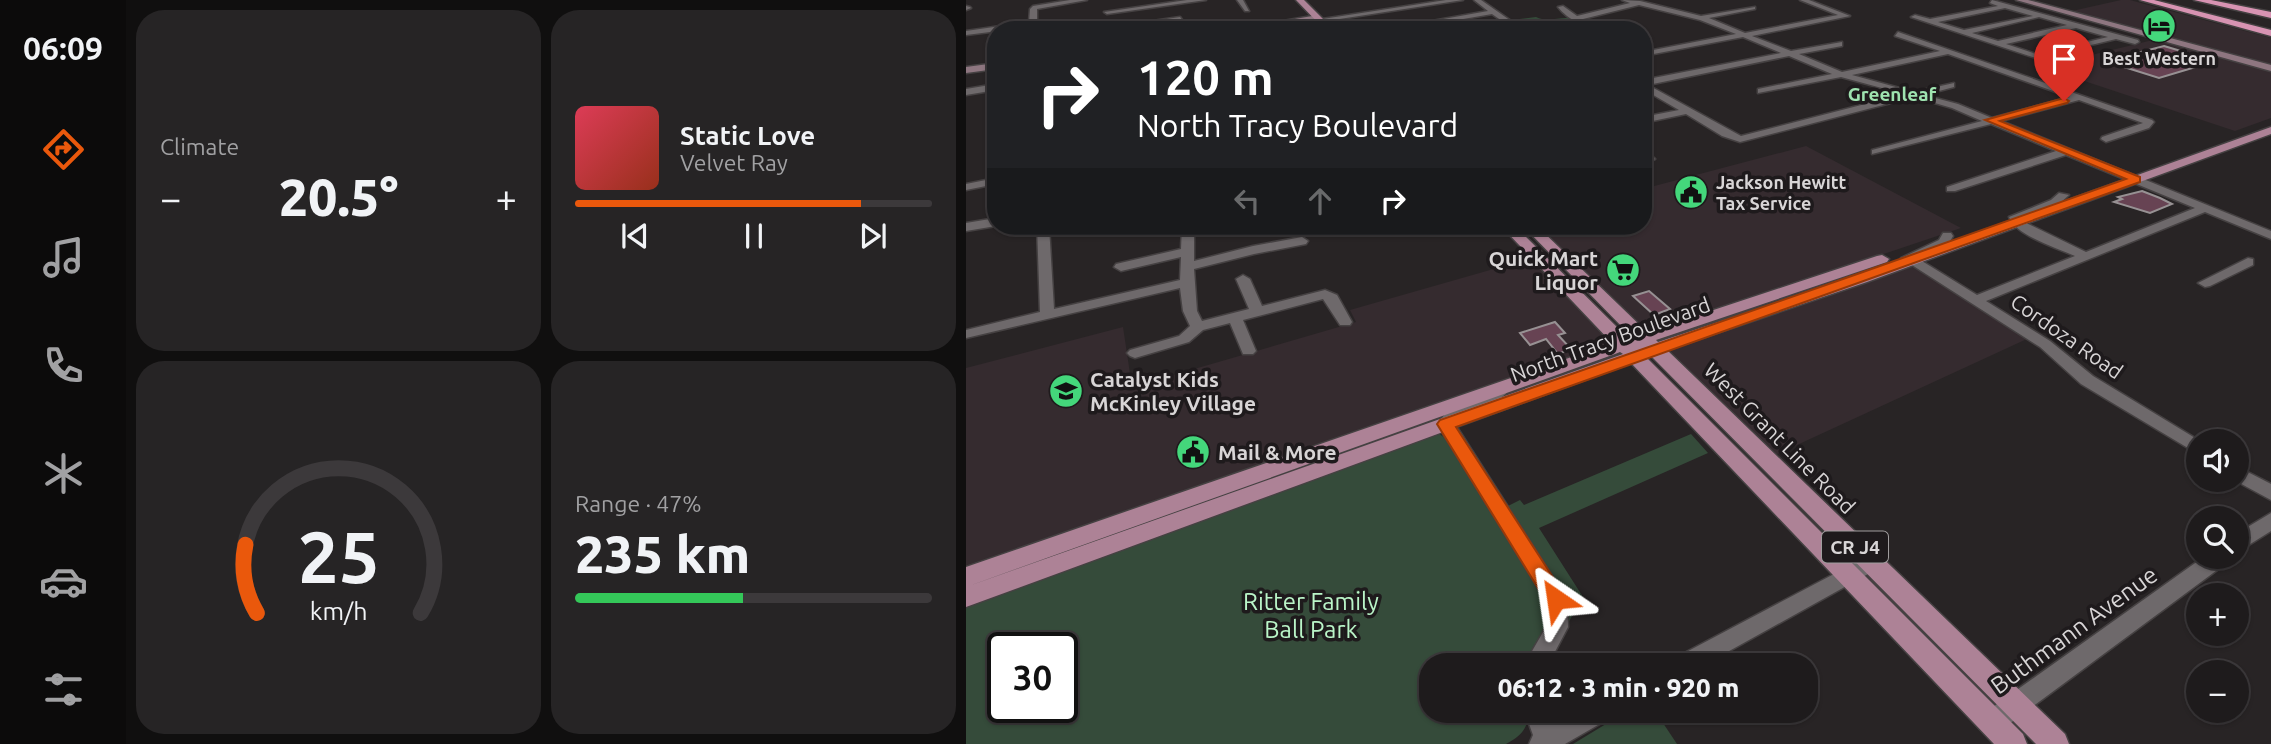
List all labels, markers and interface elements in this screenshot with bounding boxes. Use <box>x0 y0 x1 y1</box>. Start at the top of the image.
hotel icon: Best Western <box>2140 7 2178 45</box>
pin <box>2034 29 2094 101</box>
text: 06:09 <box>23 30 103 66</box>
icon: arrive <box>2045 40 2083 78</box>
place label: Best Western <box>2102 48 2216 68</box>
icon: right <box>1022 49 1113 140</box>
text: 120 m <box>1137 49 1274 104</box>
district label: Greenleaf <box>1848 83 1936 105</box>
text: North Tracy Boulevard <box>1137 107 1458 143</box>
text: Static Love <box>680 121 815 150</box>
icon: directions <box>39 125 88 174</box>
text: Climate <box>160 134 239 159</box>
text: Velvet Ray <box>680 150 788 175</box>
text: 20.5° <box>279 168 398 226</box>
place label: Jackson Hewitt Tax Service <box>1716 172 1846 213</box>
public building icon: Jackson Hewitt Tax Service <box>1672 173 1710 211</box>
text: − <box>160 177 181 219</box>
text: + <box>496 177 517 219</box>
icon: left <box>1228 182 1266 220</box>
icon: ahead <box>1301 182 1339 220</box>
icon: right <box>1374 182 1412 220</box>
icon: previous <box>616 217 654 255</box>
icon: pause <box>735 217 773 255</box>
icon: next <box>854 217 892 255</box>
icon: music <box>39 233 88 282</box>
place label: Quick Mart Liquor <box>1489 246 1598 294</box>
supermarket icon: Quick Mart Liquor <box>1604 251 1642 289</box>
street label: Cordoza Road <box>2006 289 2128 383</box>
street label: North Tracy Boulevard <box>1507 292 1713 386</box>
icon: phone <box>39 341 88 390</box>
street label: West Grant Line Road <box>1700 358 1860 518</box>
place label: Catalyst Kids McKinley Village <box>1090 367 1256 415</box>
school or university icon: Catalyst Kids McKinley Village <box>1047 372 1085 410</box>
map controls <box>2186 429 2249 723</box>
button: sound <box>2186 429 2249 492</box>
public building icon: Mail & More <box>1174 433 1212 471</box>
place label: Mail & More <box>1218 440 1337 464</box>
icon: climate <box>39 449 88 498</box>
text: Range · 47% <box>575 491 702 516</box>
button: search <box>2186 506 2249 569</box>
text: 25 <box>297 516 380 598</box>
text: 235 km <box>575 525 750 583</box>
road number: CR J4 <box>1822 532 1888 562</box>
icon: car <box>39 557 88 606</box>
street label: Buthmann Avenue <box>1986 561 2162 699</box>
position arrow <box>1519 562 1593 636</box>
button: + <box>2186 583 2249 646</box>
park label: Ritter Family Ball Park <box>1243 588 1379 643</box>
text: km/h <box>310 597 367 625</box>
speed limit sign: 30 <box>987 632 1078 723</box>
button: − <box>2186 660 2249 723</box>
icon: filters <box>39 665 88 714</box>
text: 06:12 · 3 min · 920 m <box>1498 673 1739 702</box>

